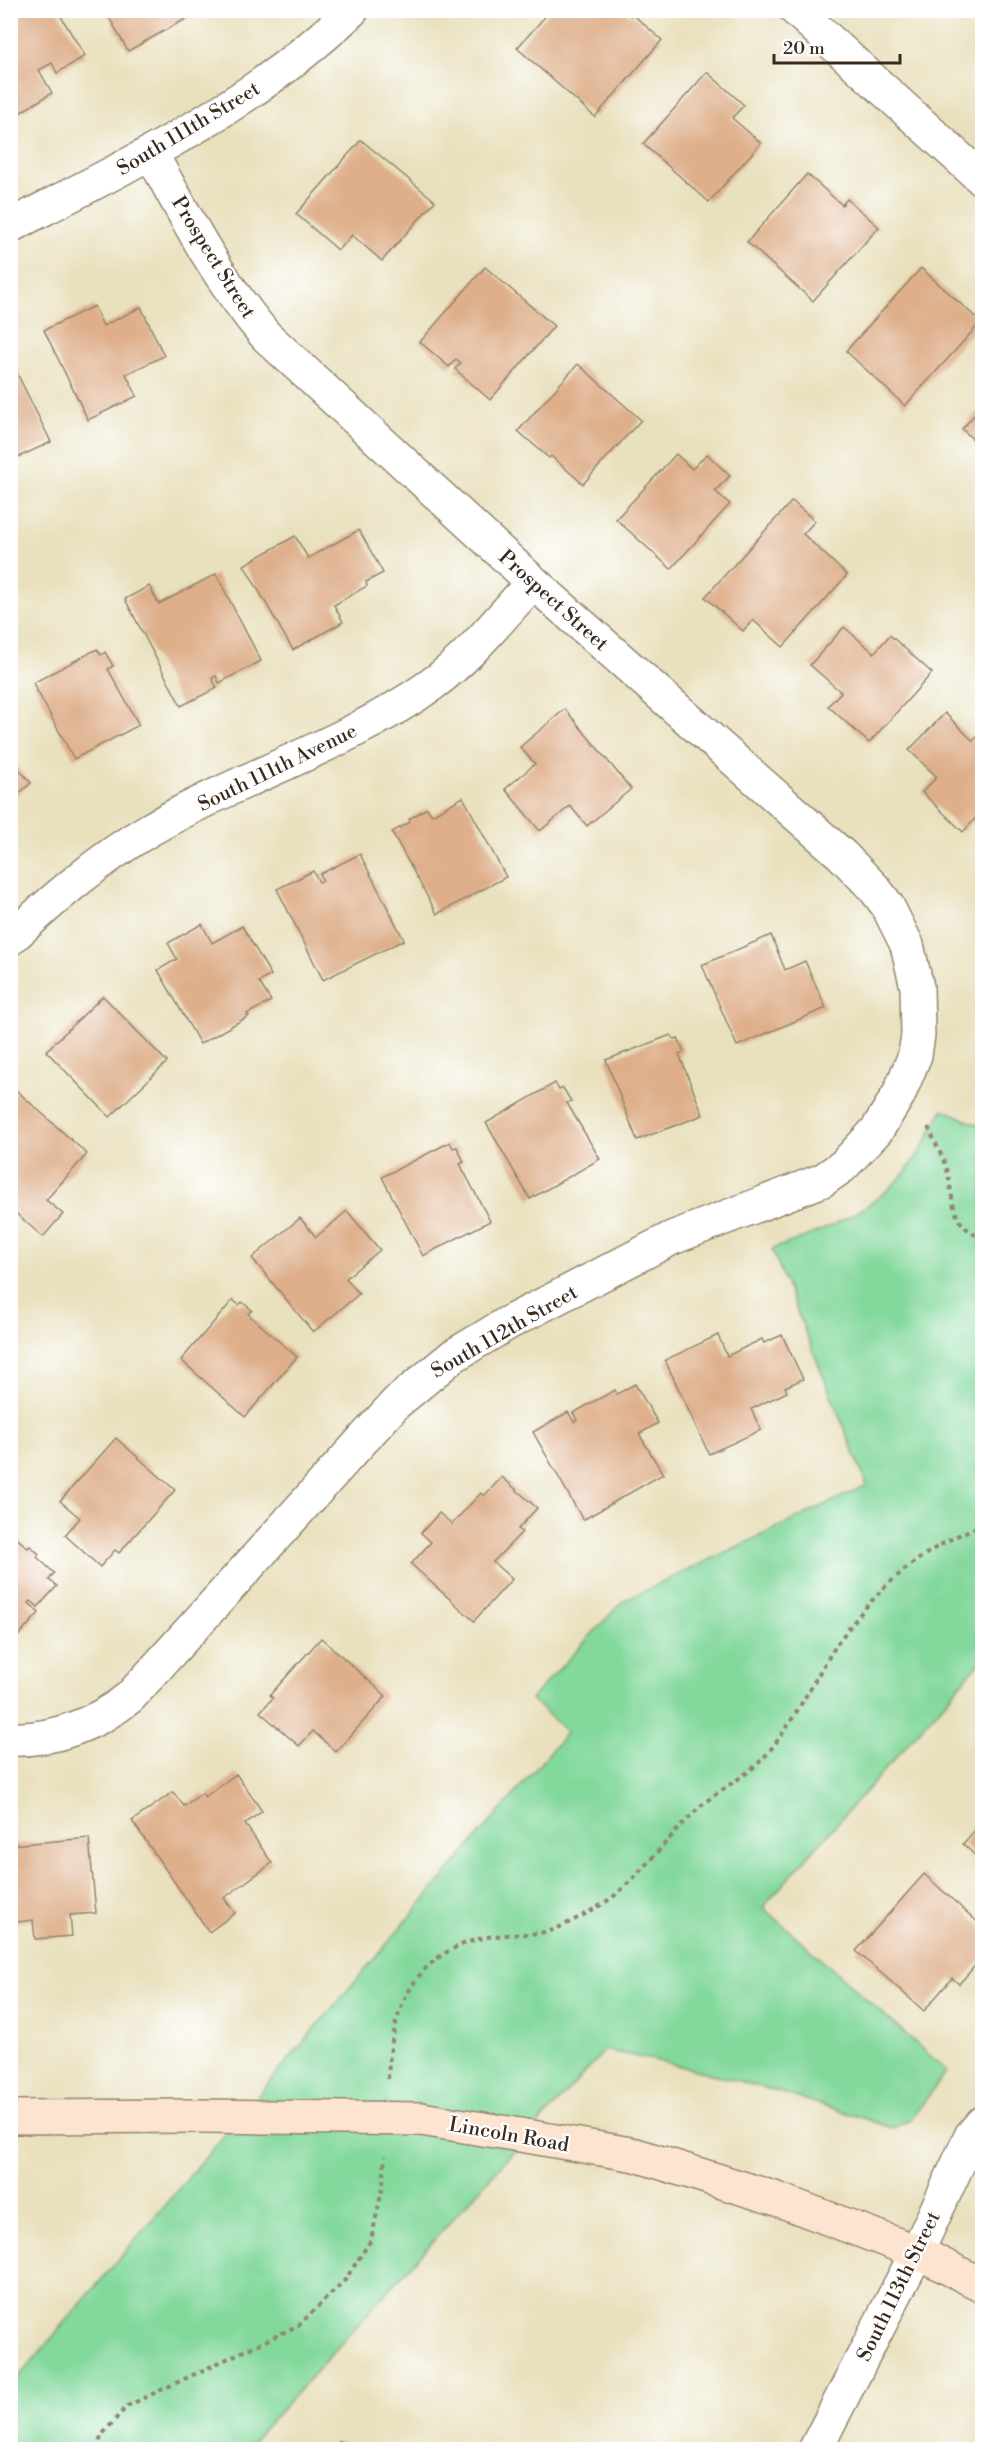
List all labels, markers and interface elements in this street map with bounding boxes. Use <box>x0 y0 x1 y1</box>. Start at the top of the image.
scale bar <box>774 27 900 65</box>
text: 20 m <box>783 37 825 60</box>
street label: South 111th Street <box>113 77 265 182</box>
street label: Prospect Street <box>165 192 260 324</box>
street label: Prospect Street <box>493 545 613 657</box>
street label: South 111th Avenue <box>194 719 361 818</box>
street label: South 112th Street <box>427 1280 582 1384</box>
street label: Lincoln Road <box>447 2113 571 2158</box>
street label: South 113th Street <box>852 2207 947 2366</box>

